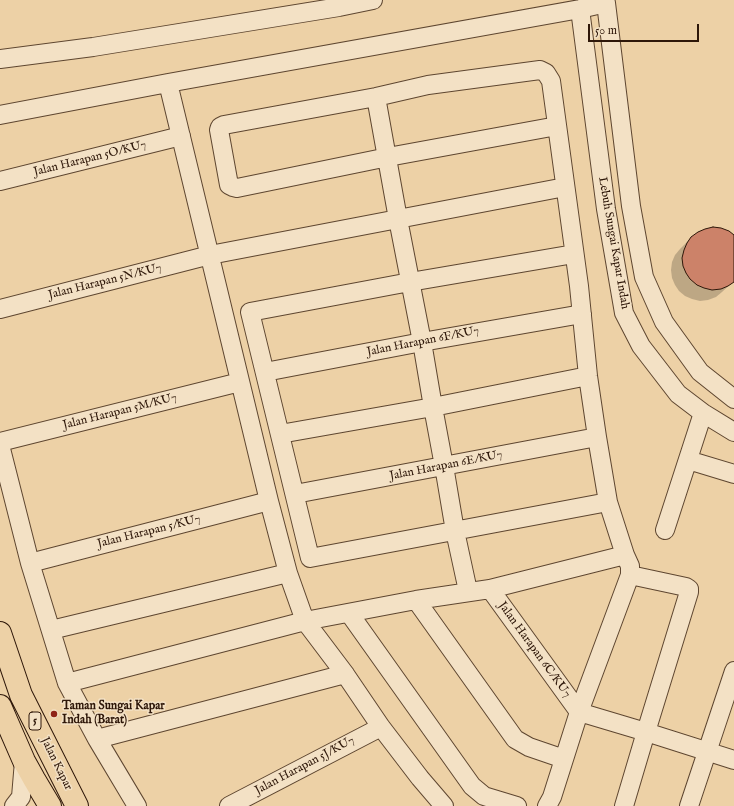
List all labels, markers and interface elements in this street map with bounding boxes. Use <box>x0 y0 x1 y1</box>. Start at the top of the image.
scale bar <box>590 16 701 42</box>
text: 50 m <box>595 23 617 38</box>
street label: Jalan Harapan 5O/KU7 <box>32 138 148 180</box>
street label: Lebuh Sungai Kapar Indah <box>594 176 632 310</box>
street label: Jalan Harapan 5N/KU7 <box>47 261 163 303</box>
street label: Jalan Harapan 6F/KU7 <box>366 324 480 360</box>
street label: Jalan Harapan 5M/KU7 <box>61 391 179 433</box>
street label: Jalan Harapan 6E/KU7 <box>388 448 504 484</box>
street label: Jalan Harapan 5/KU7 <box>96 512 202 552</box>
street label: Jalan Harapan 6C/KU7 <box>494 599 574 701</box>
place label: Taman Sungai Kapar Indah (Barat) <box>62 700 165 728</box>
marker: Taman Sungai Kapar Indah (Barat) <box>49 709 59 719</box>
road number: 5 <box>29 712 41 730</box>
street label: Jalan Harapan 5J/KU7 <box>253 734 357 798</box>
street label: Jalan Kapar <box>37 735 75 793</box>

